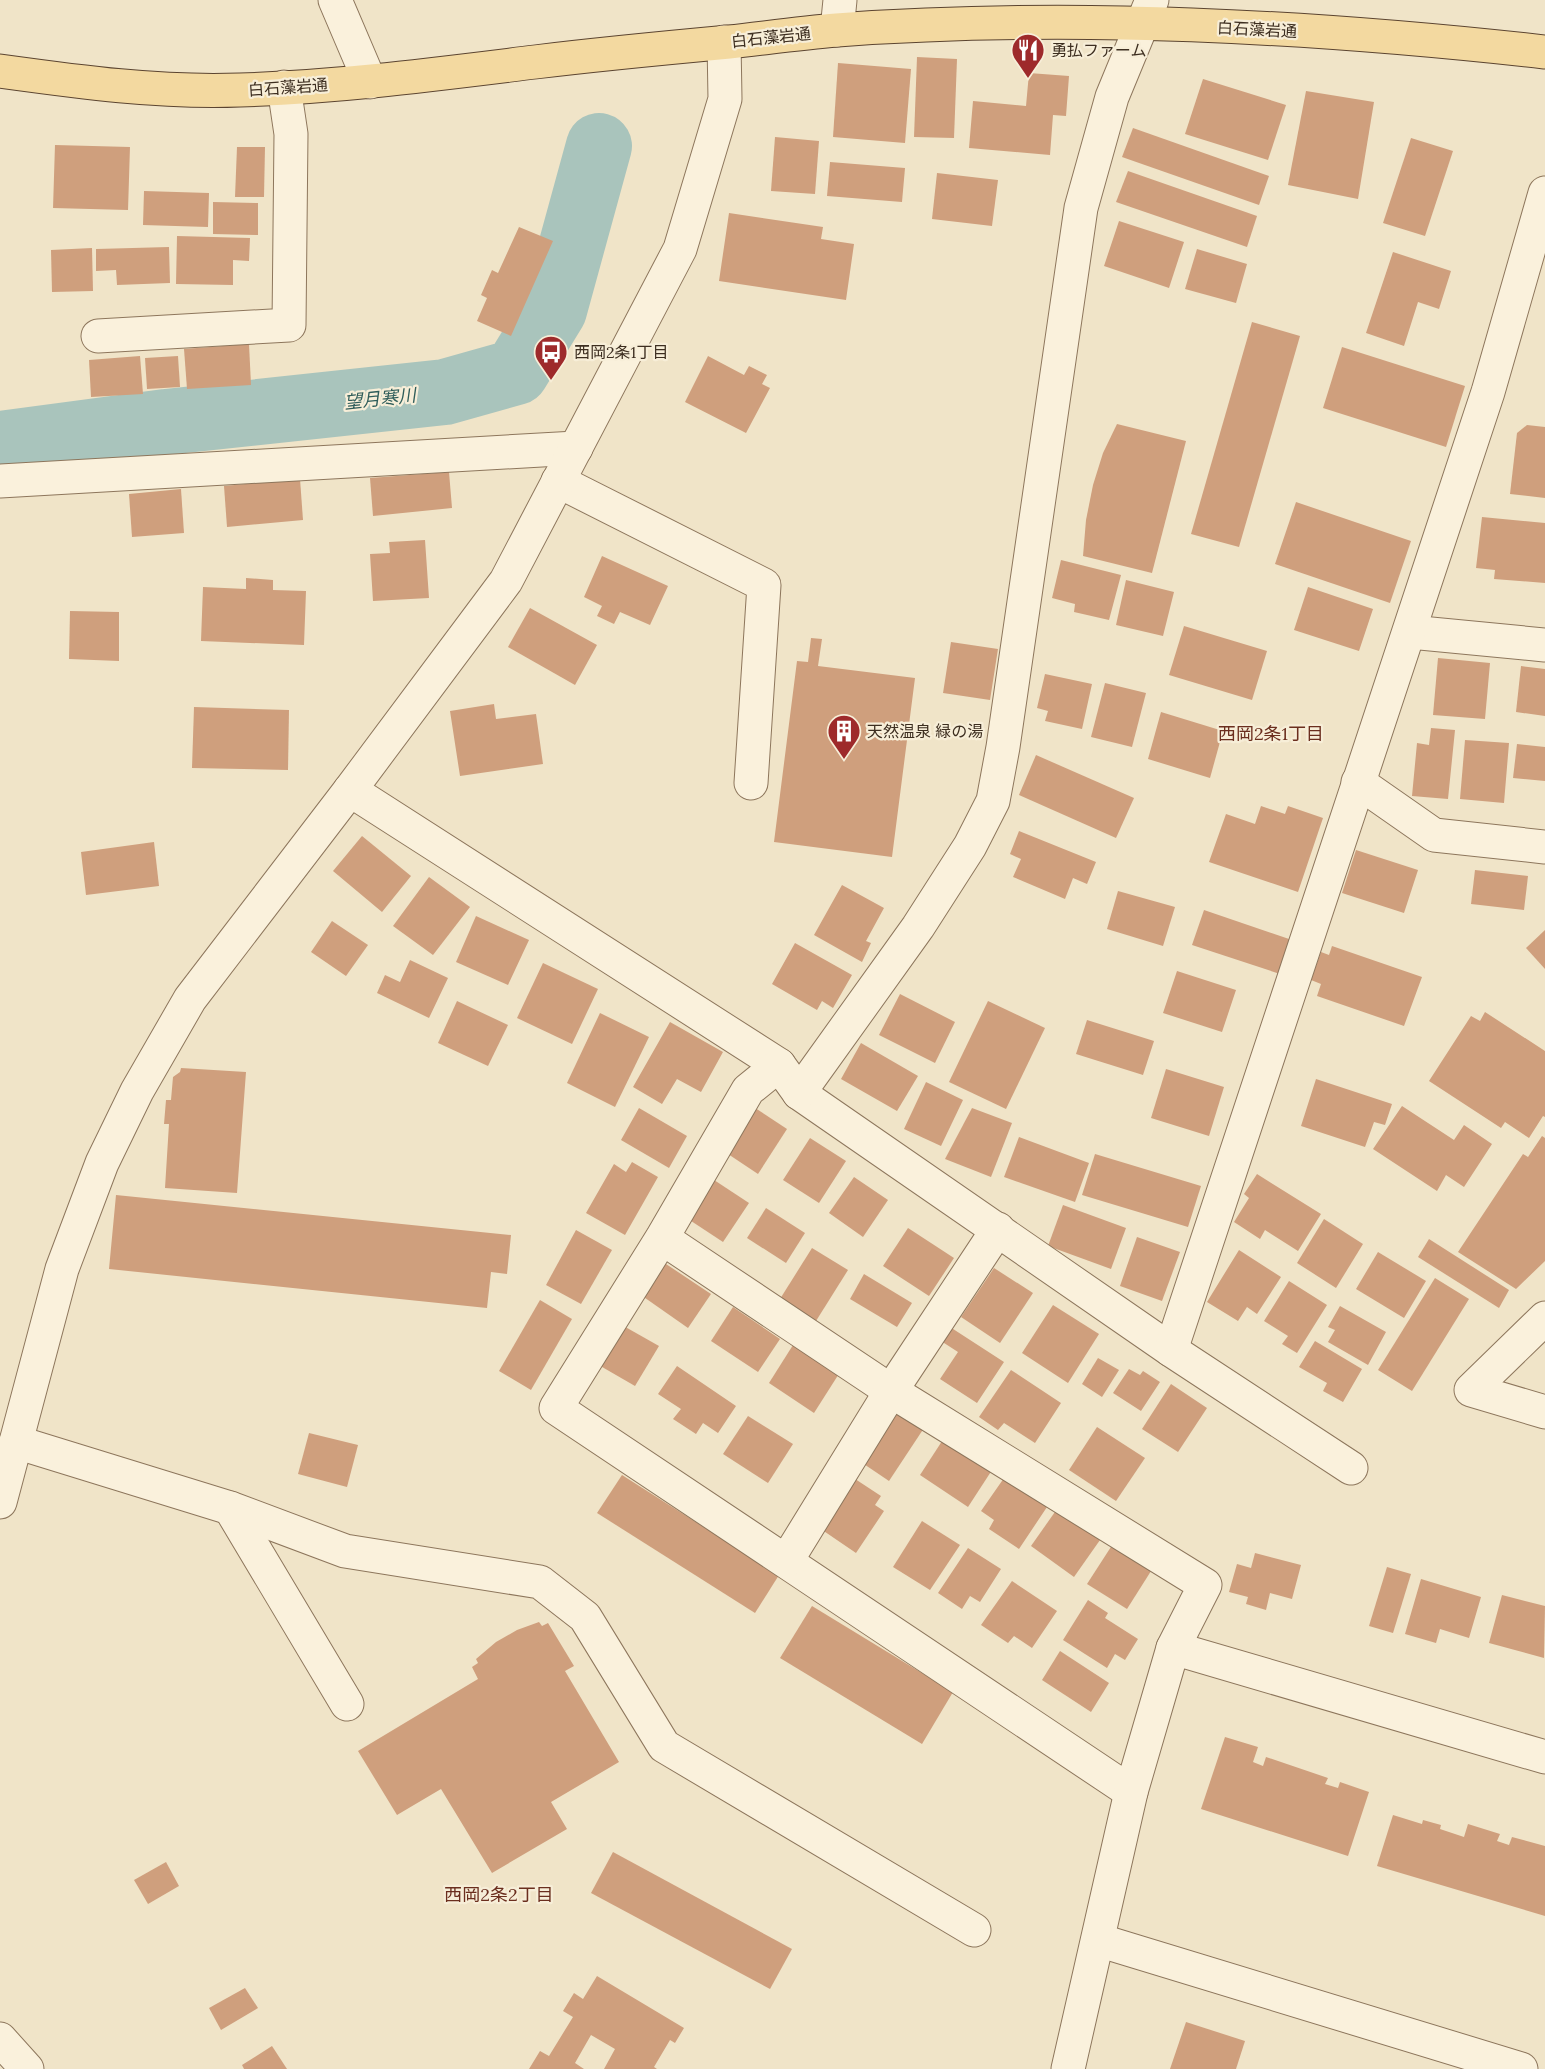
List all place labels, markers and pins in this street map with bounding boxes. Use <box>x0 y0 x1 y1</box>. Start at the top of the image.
restaurant icon: 勇払ファーム <box>1010 32 1046 79</box>
place label: 勇払ファーム <box>1051 40 1147 60</box>
bus stop icon: 西岡2条1丁目 <box>533 334 569 381</box>
place label: 西岡2条1丁目 <box>574 342 668 362</box>
building icon: 天然温泉 緑の湯 <box>826 713 862 760</box>
place label: 天然温泉 緑の湯 <box>867 721 983 741</box>

